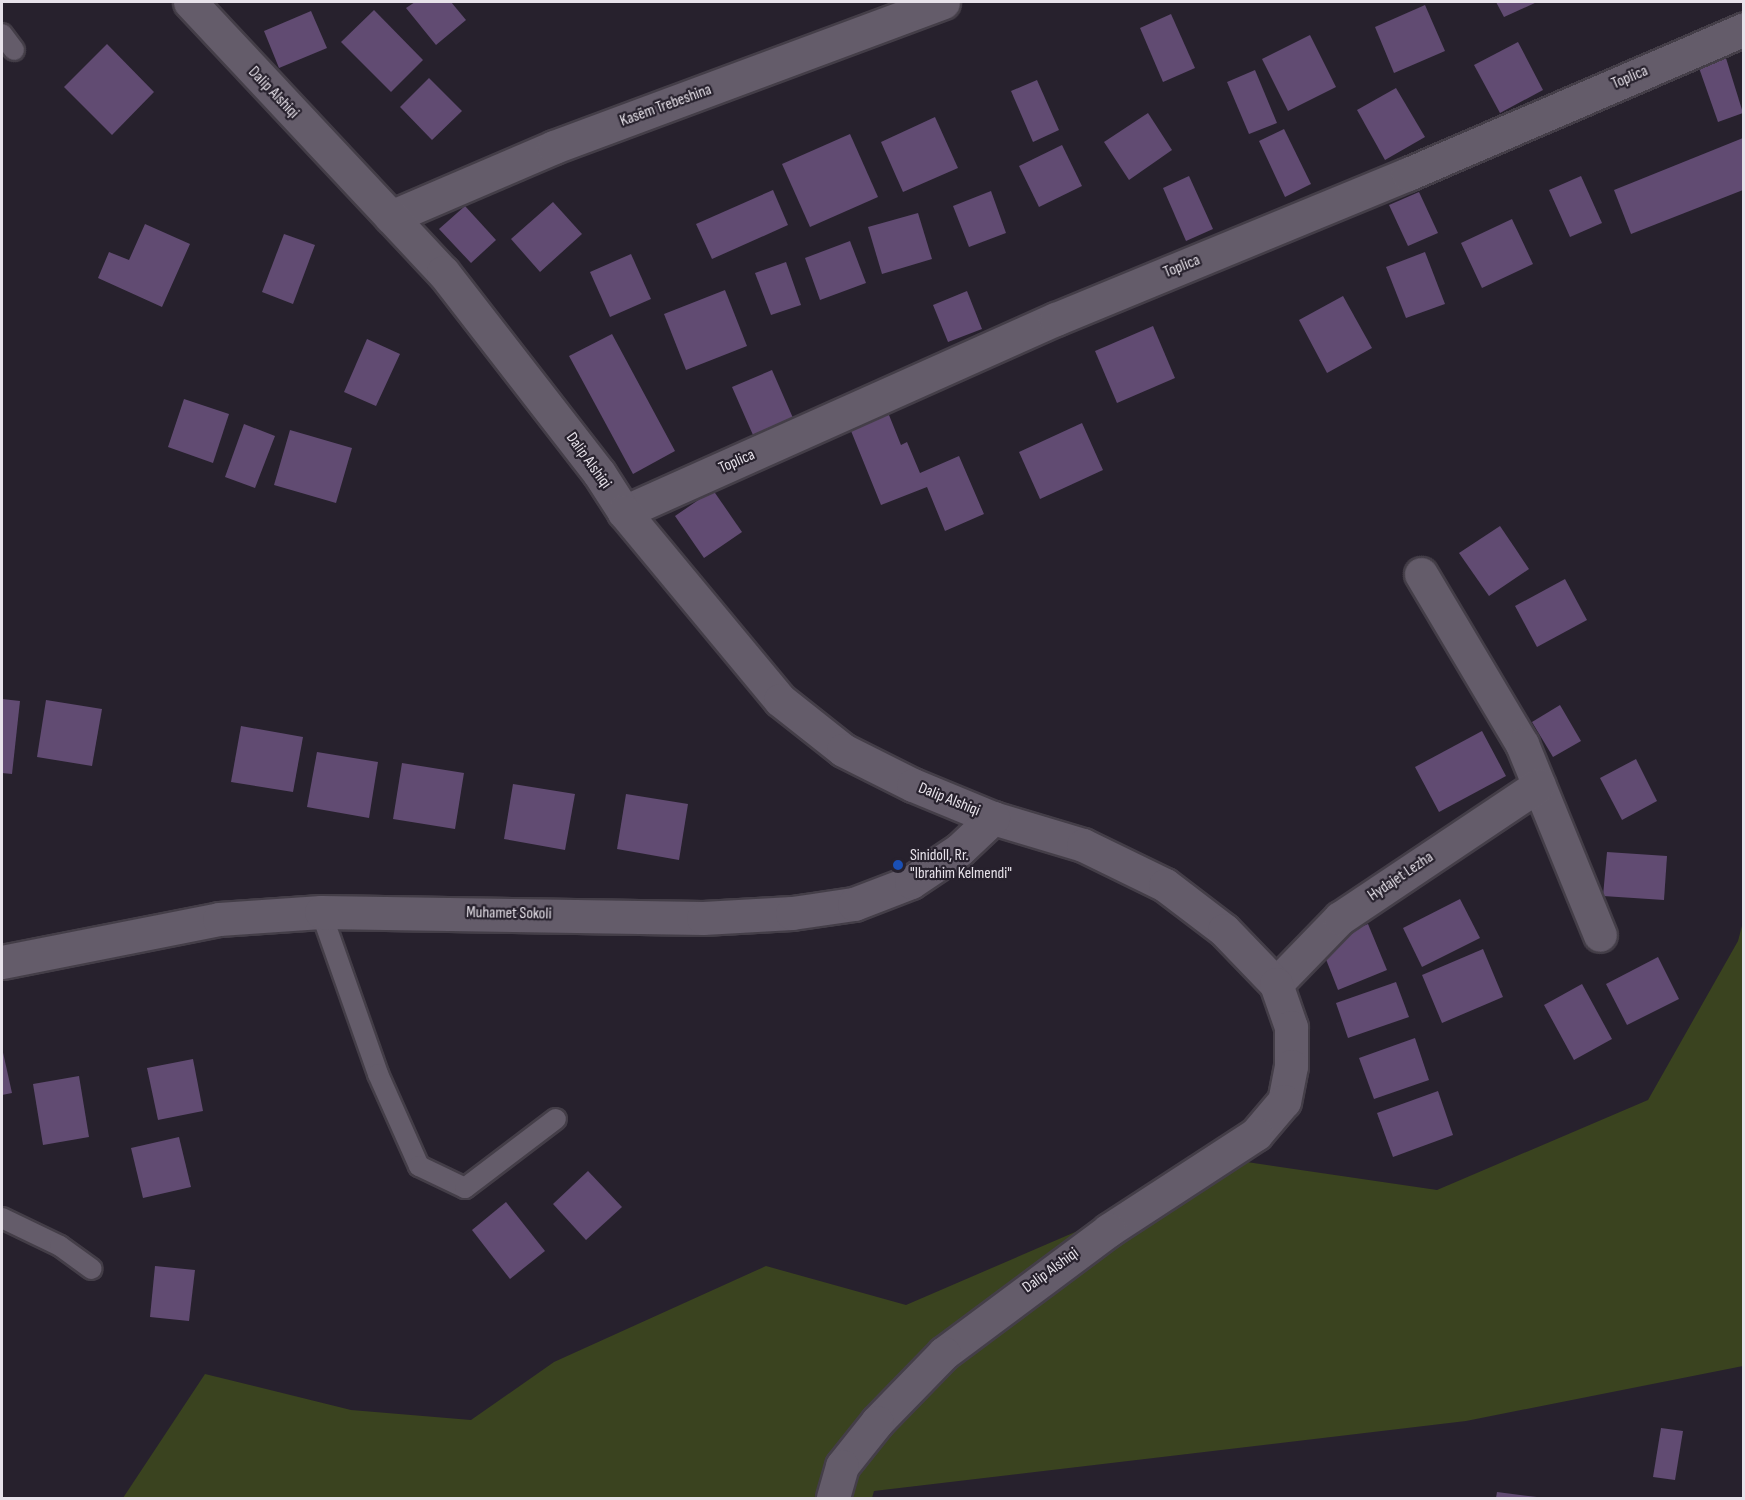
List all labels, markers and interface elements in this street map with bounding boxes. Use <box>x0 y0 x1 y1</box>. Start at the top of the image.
street label: Toplica <box>1609 62 1651 94</box>
street label: Dalip Alshiqi <box>244 63 302 123</box>
street label: Kasëm Trebeshina <box>618 81 714 131</box>
street label: Toplica <box>1161 251 1203 283</box>
street label: Dalip Alshiqi <box>561 429 615 493</box>
street label: Toplica <box>716 446 758 478</box>
street label: Dalip Alshiqi <box>915 779 983 821</box>
place label: Sinidoll, Rr. "Ibrahim Kelmendi" <box>910 846 1012 884</box>
street label: Hydajet Lezha <box>1365 848 1437 906</box>
marker: Sinidoll, Rr. "Ibrahim Kelmendi" <box>891 858 905 872</box>
street label: Muhamet Sokoli <box>466 904 552 924</box>
street label: Dalip Alshiqi <box>1019 1244 1083 1298</box>

